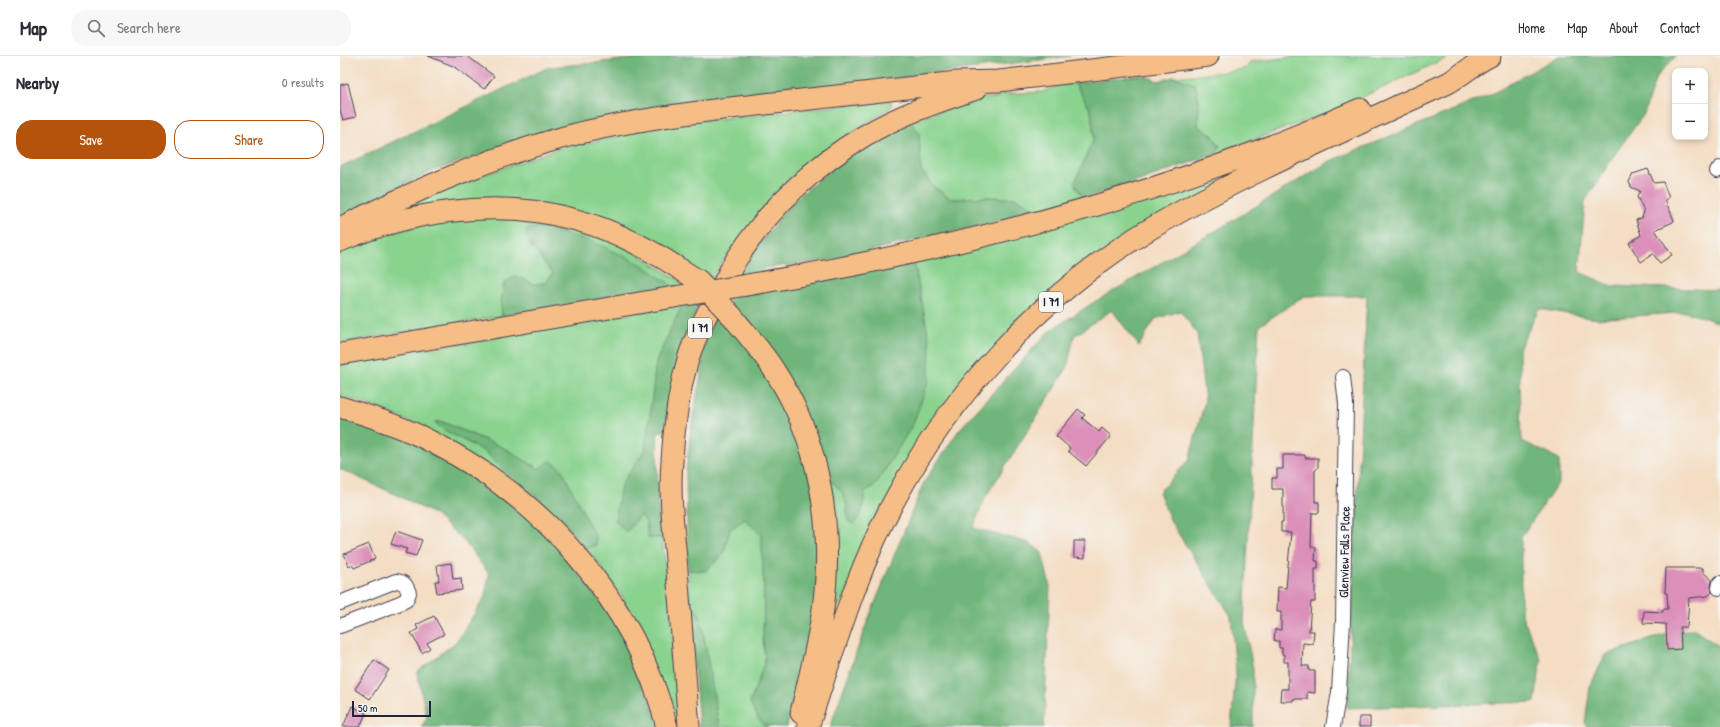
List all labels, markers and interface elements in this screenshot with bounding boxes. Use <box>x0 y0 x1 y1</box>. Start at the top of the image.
search box <box>71 10 351 46</box>
text: Map <box>20 15 47 41</box>
icon: search <box>85 17 107 39</box>
text: Search here <box>117 17 181 38</box>
text: Home <box>1518 18 1545 37</box>
text: Map <box>1567 18 1587 37</box>
text: About <box>1609 18 1638 37</box>
text: Contact <box>1660 18 1700 37</box>
map controls <box>1672 68 1708 140</box>
button: + <box>1672 68 1708 104</box>
text: Nearby <box>16 71 59 94</box>
text: 0 results <box>282 73 324 91</box>
button: − <box>1672 104 1708 140</box>
button: Save <box>16 120 166 159</box>
button: Share <box>174 120 324 159</box>
road number: I 71 <box>1039 292 1063 312</box>
road number: I 71 <box>688 318 712 338</box>
street label: Glenview Falls Place <box>1334 506 1354 598</box>
scale bar <box>352 699 431 718</box>
text: 50 m <box>358 701 378 715</box>

